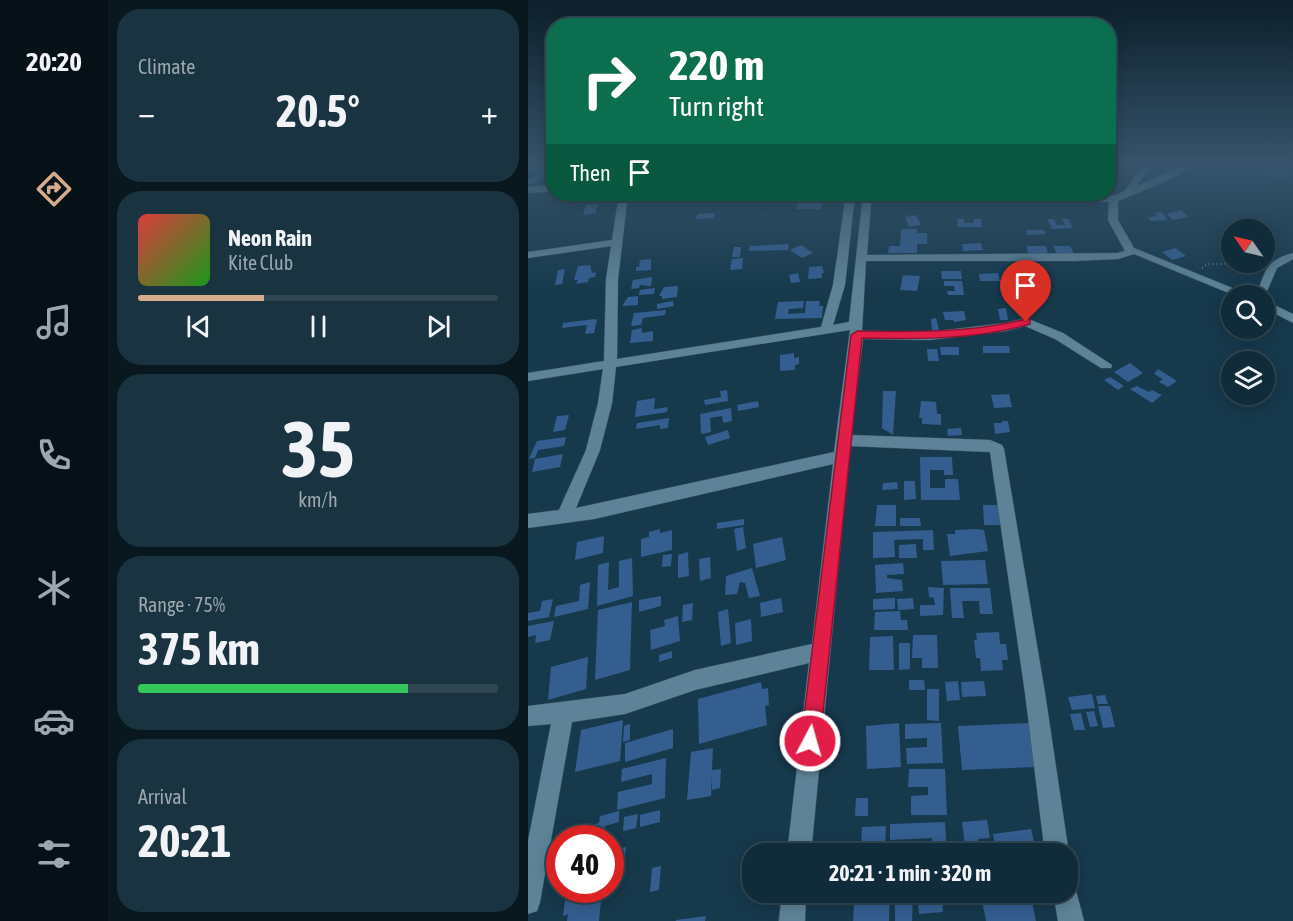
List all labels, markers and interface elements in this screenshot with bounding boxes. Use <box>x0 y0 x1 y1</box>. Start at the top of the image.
text: 220 m <box>669 41 764 89</box>
icon: right <box>570 42 648 120</box>
text: 20:20 <box>26 46 82 77</box>
text: Climate <box>138 55 195 78</box>
text: 20.5° <box>276 85 360 137</box>
text: Turn right <box>669 91 764 122</box>
text: − <box>138 93 155 131</box>
text: + <box>481 93 498 131</box>
icon: arrive <box>623 156 656 189</box>
text: Then <box>570 160 611 186</box>
icon: directions <box>33 168 75 210</box>
north arrow <box>1221 219 1275 273</box>
map controls <box>1221 219 1275 405</box>
text: Neon Rain <box>228 225 312 251</box>
text: Kite Club <box>228 251 293 274</box>
pin <box>1000 260 1051 322</box>
icon: arrive <box>1009 269 1042 302</box>
button: search <box>1221 285 1275 339</box>
icon: music <box>33 301 75 343</box>
icon: previous <box>182 310 215 343</box>
icon: pause <box>302 310 335 343</box>
icon: next <box>422 310 455 343</box>
button: layers <box>1221 351 1275 405</box>
text: 35 <box>281 404 355 494</box>
icon: phone <box>33 434 75 476</box>
text: km/h <box>298 488 338 511</box>
icon: climate <box>33 567 75 609</box>
text: Range · 75% <box>138 593 225 616</box>
text: 375 km <box>138 623 260 675</box>
icon: car <box>33 700 75 742</box>
position arrow <box>778 709 842 773</box>
text: Arrival <box>138 785 187 808</box>
text: 20:21 <box>138 815 232 867</box>
speed limit sign: 40 <box>546 825 624 903</box>
icon: filters <box>33 833 75 875</box>
text: 20:21 · 1 min · 320 m <box>829 860 991 886</box>

